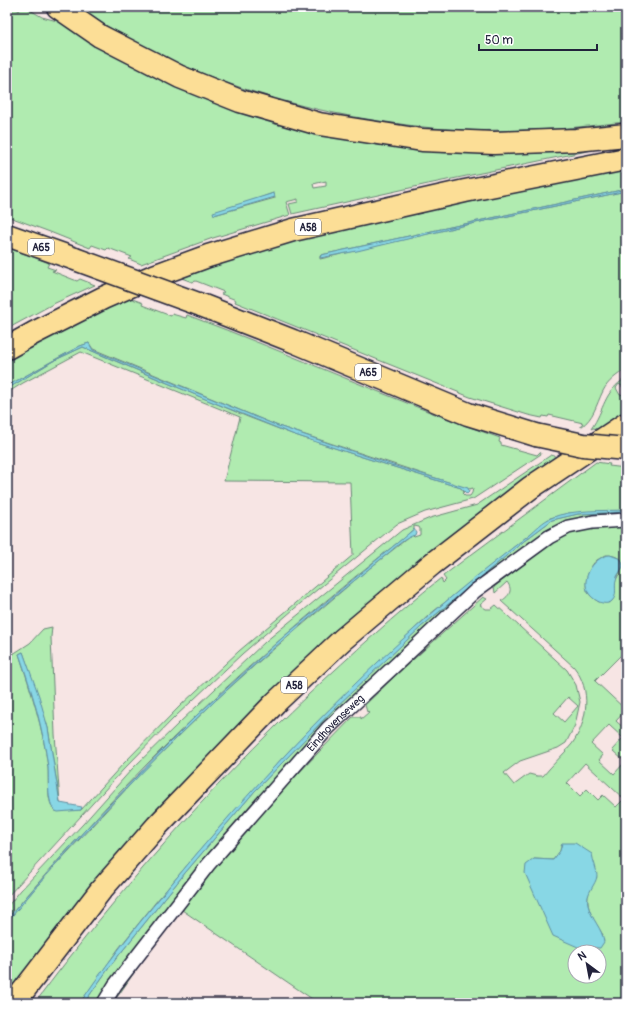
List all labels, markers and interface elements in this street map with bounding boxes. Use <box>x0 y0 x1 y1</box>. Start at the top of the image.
scale bar <box>479 26 597 52</box>
text: 50 m <box>485 33 513 48</box>
road number: A58 <box>295 219 321 235</box>
road number: A65 <box>28 239 54 255</box>
road number: A65 <box>355 364 381 380</box>
road number: A58 <box>281 677 307 693</box>
street label: Eindhovenseweg <box>305 692 367 754</box>
north arrow <box>567 944 607 984</box>
text: N <box>575 948 589 963</box>

